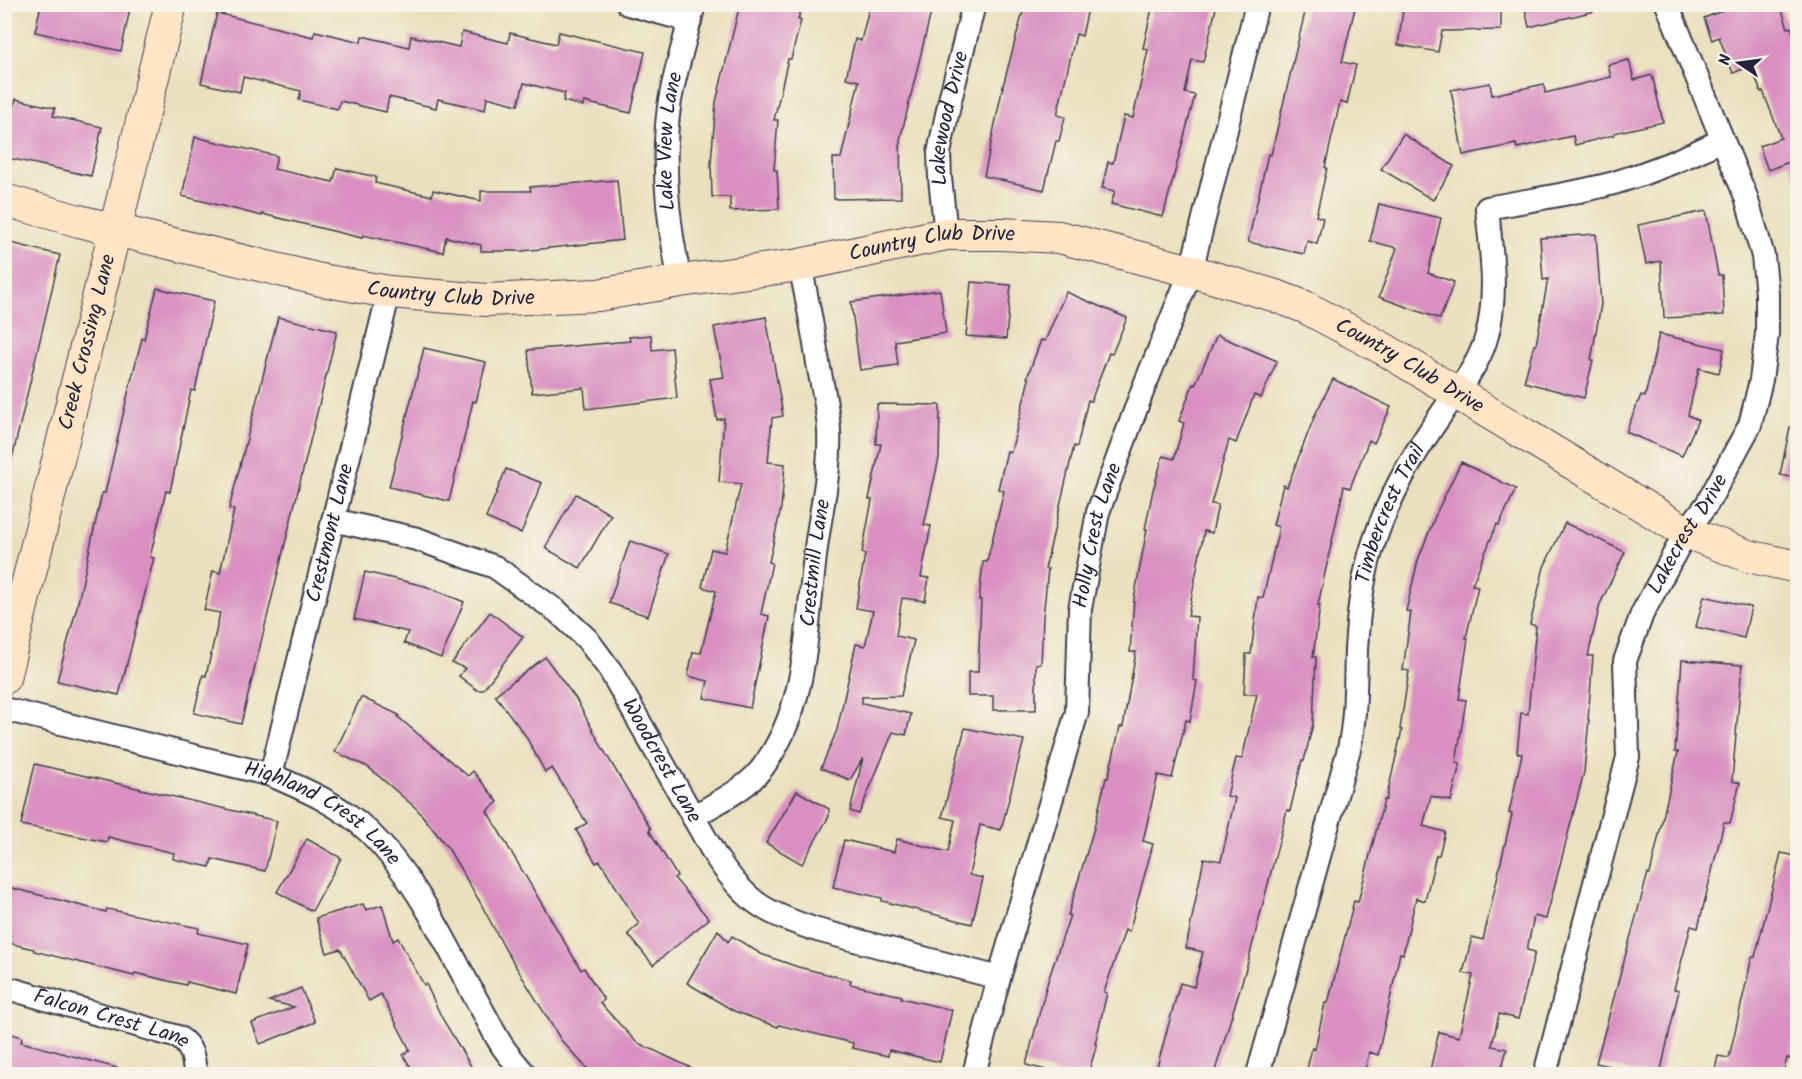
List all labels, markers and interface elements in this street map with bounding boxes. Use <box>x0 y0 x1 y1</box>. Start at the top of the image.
north arrow <box>1709 33 1769 93</box>
street label: Lakewood Drive <box>923 47 978 187</box>
text: N <box>1713 52 1739 68</box>
street label: Lake View Lane <box>649 68 692 212</box>
street label: Country Club Drive <box>846 218 1016 271</box>
street label: Creek Crossing Lane <box>50 250 125 434</box>
street label: Country Club Drive <box>364 272 536 317</box>
street label: Country Club Drive <box>1329 309 1491 423</box>
street label: Timbercrest Trail <box>1347 437 1434 587</box>
street label: Holly Crest Lane <box>1064 458 1131 611</box>
street label: Crestmont Lane <box>297 460 363 606</box>
street label: Lakecrest Drive <box>1639 467 1737 600</box>
street label: Crestmill Lane <box>792 496 840 628</box>
street label: Woodcrest Lane <box>613 692 710 830</box>
street label: Highland Crest Lane <box>241 752 409 873</box>
street label: Falcon Crest Lane <box>30 980 198 1057</box>

